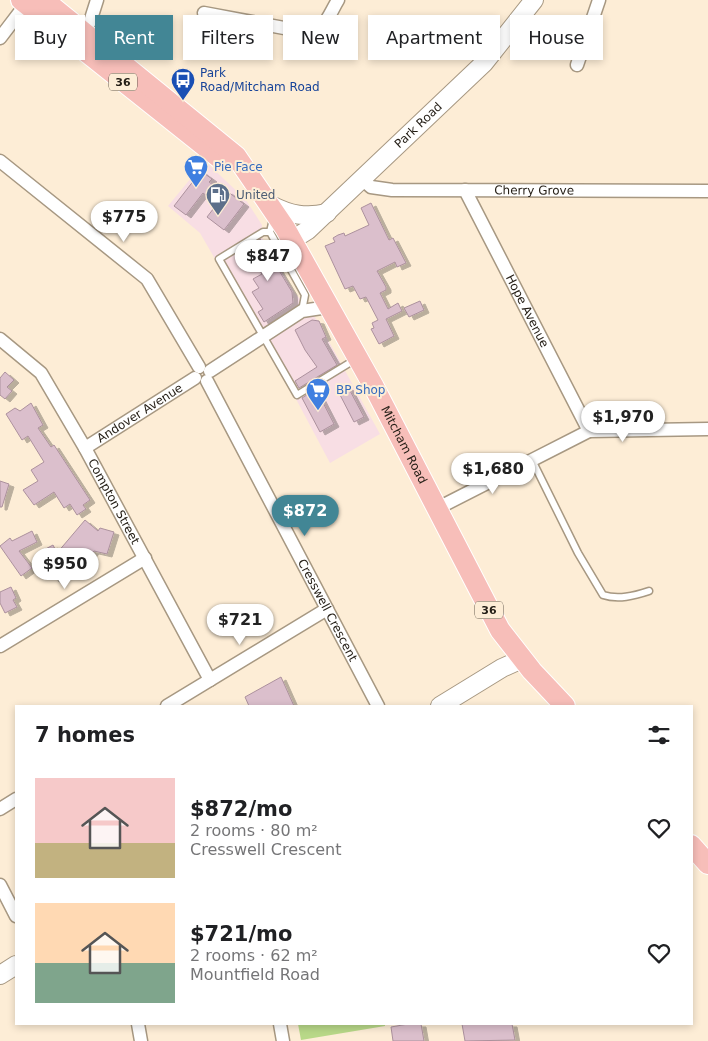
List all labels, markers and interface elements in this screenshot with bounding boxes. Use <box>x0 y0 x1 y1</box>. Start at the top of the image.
chip: Buy <box>15 15 85 60</box>
chip: Rent <box>95 15 173 60</box>
chip: Filters <box>183 15 273 60</box>
chip: New <box>283 15 358 60</box>
chip: Apartment <box>368 15 500 60</box>
chip: House <box>510 15 603 60</box>
place label: Park Road/Mitcham Road <box>200 66 320 94</box>
bus stop icon: Park Road/Mitcham Road <box>170 67 196 101</box>
road number: 36 <box>109 74 137 90</box>
street label: Park Road <box>392 100 445 151</box>
supermarket icon: Pie Face <box>183 154 209 188</box>
place label: Pie Face <box>214 160 263 174</box>
fuel station icon: United <box>205 182 231 216</box>
street label: Cherry Grove <box>494 183 574 198</box>
place label: United <box>236 188 275 202</box>
pin: $775 <box>94 200 154 243</box>
text: $775 <box>102 207 146 226</box>
pin: $847 <box>238 240 298 282</box>
text: $847 <box>246 246 290 265</box>
street label: Hope Avenue <box>503 272 552 350</box>
supermarket icon: BP Shop <box>305 377 331 411</box>
street label: Andover Avenue <box>94 381 185 446</box>
place label: BP Shop <box>336 383 385 397</box>
pin: $1,970 <box>582 400 664 443</box>
street label: Mitcham Road <box>378 404 430 486</box>
text: $1,970 <box>592 407 654 426</box>
pin: $1,680 <box>452 452 534 495</box>
street label: Compton Street <box>85 456 143 547</box>
text: $1,680 <box>462 459 524 478</box>
pin: $872 <box>275 494 335 537</box>
text: $872 <box>283 501 327 520</box>
pin: $950 <box>35 548 95 590</box>
text: $950 <box>43 554 87 573</box>
street label: Cresswell Crescent <box>295 557 360 664</box>
road number: 36 <box>475 602 503 618</box>
pin: $721 <box>210 604 270 646</box>
text: $721 <box>218 610 262 629</box>
icon: filters <box>645 721 673 749</box>
text: 7 homes <box>35 723 135 747</box>
text: $872/mo <box>190 797 292 821</box>
icon: home <box>75 798 135 858</box>
icon: heart <box>645 814 673 842</box>
text: 2 rooms · 80 m² <box>190 821 318 840</box>
text: Cresswell Crescent <box>190 840 341 859</box>
text: $721/mo <box>190 922 292 946</box>
icon: home <box>75 923 135 983</box>
icon: heart <box>645 939 673 967</box>
text: 2 rooms · 62 m² <box>190 946 318 965</box>
text: Mountfield Road <box>190 965 320 984</box>

